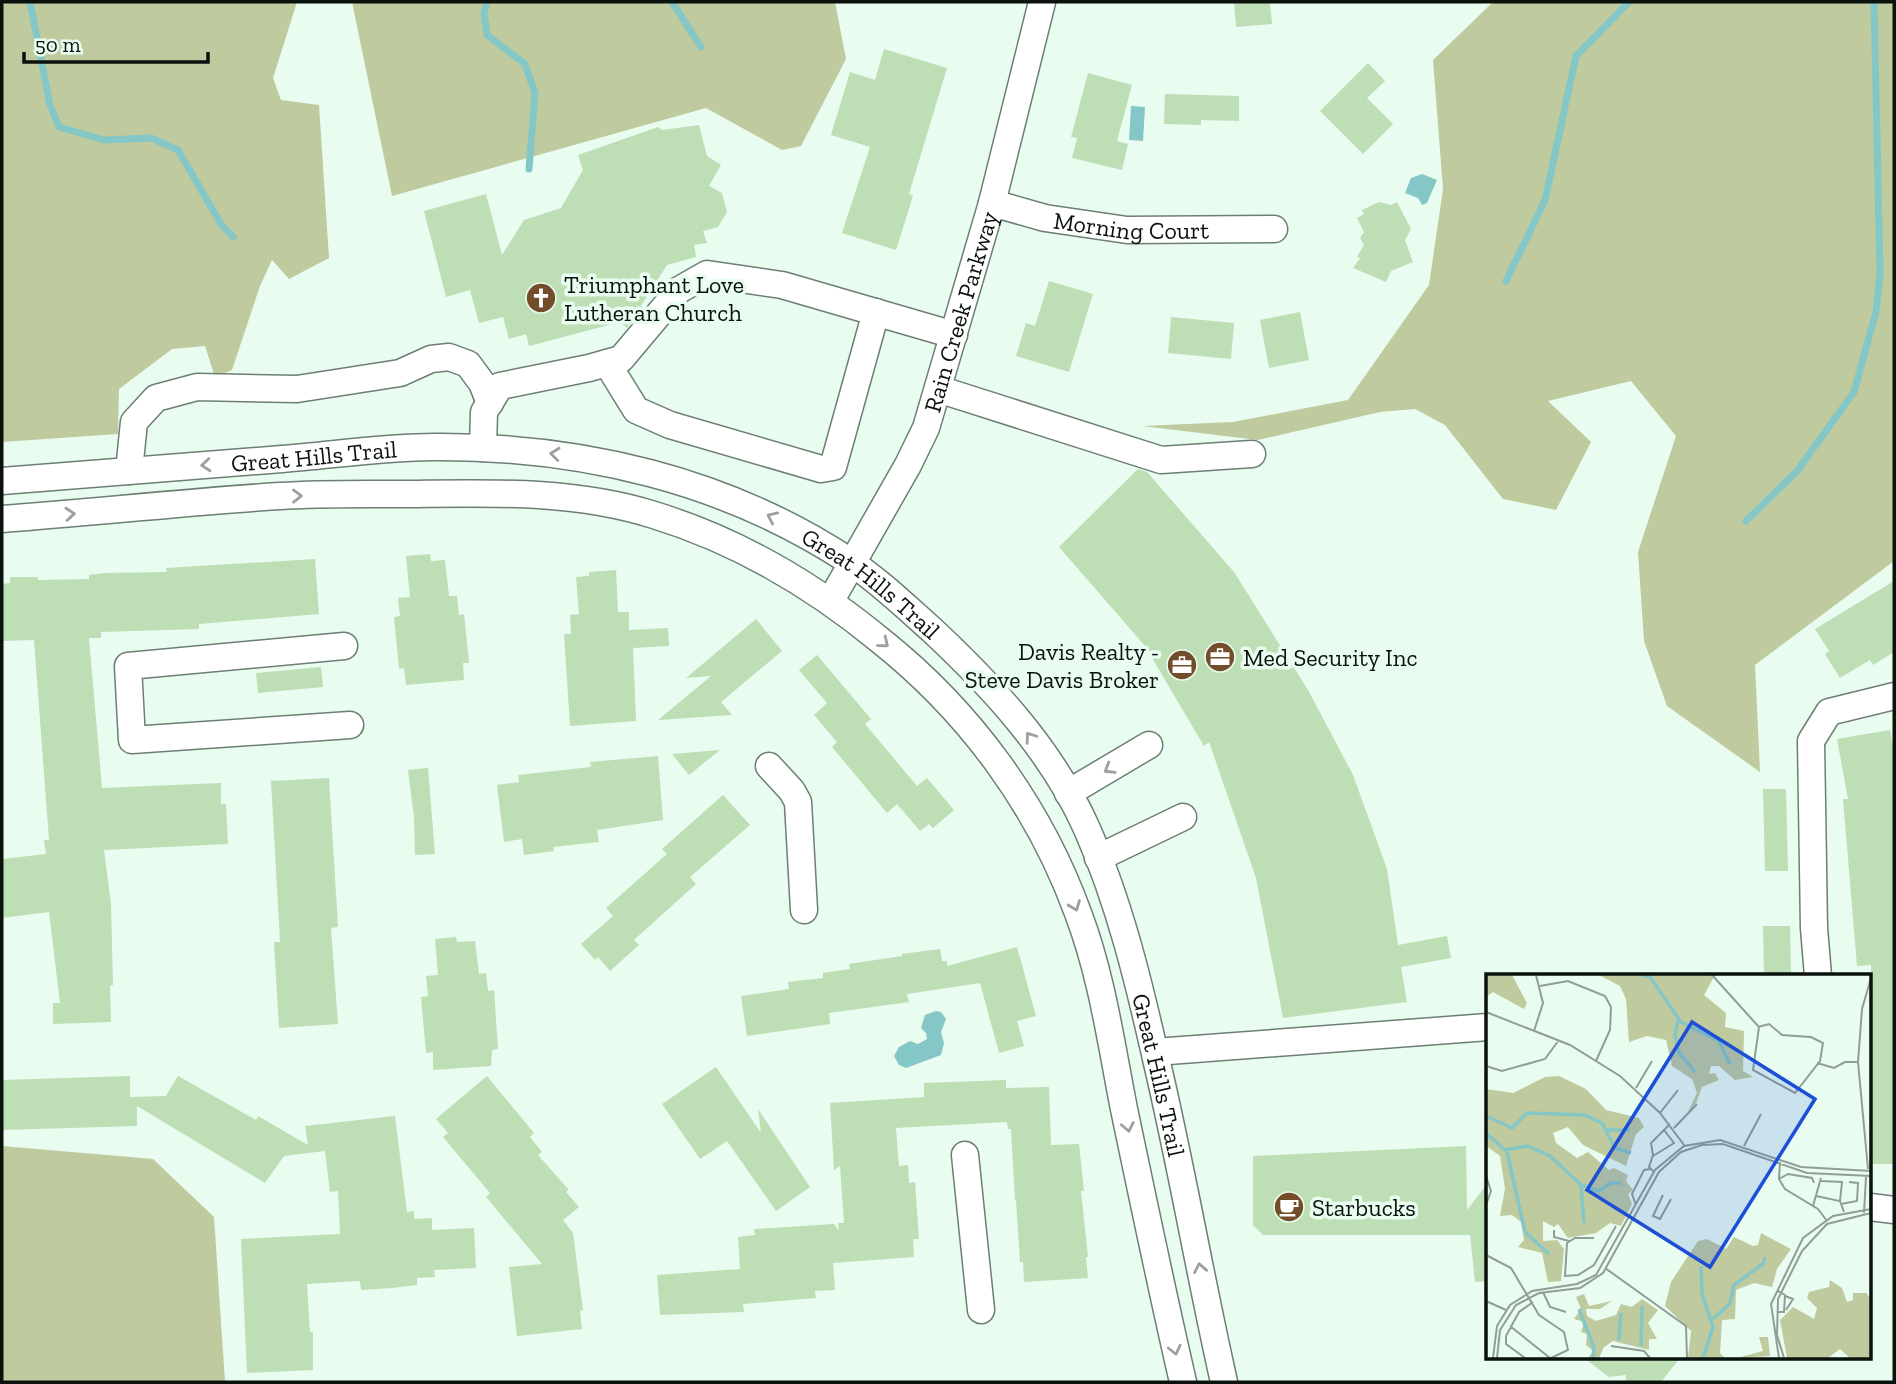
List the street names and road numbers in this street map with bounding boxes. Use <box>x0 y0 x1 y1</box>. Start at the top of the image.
street label: Morning Court <box>1052 205 1209 245</box>
street label: Rain Creek Parkway <box>917 207 1003 416</box>
street label: Great Hills Trail <box>230 434 398 477</box>
street label: Great Hills Trail <box>797 521 946 645</box>
street label: Great Hills Trail <box>1127 991 1192 1159</box>

